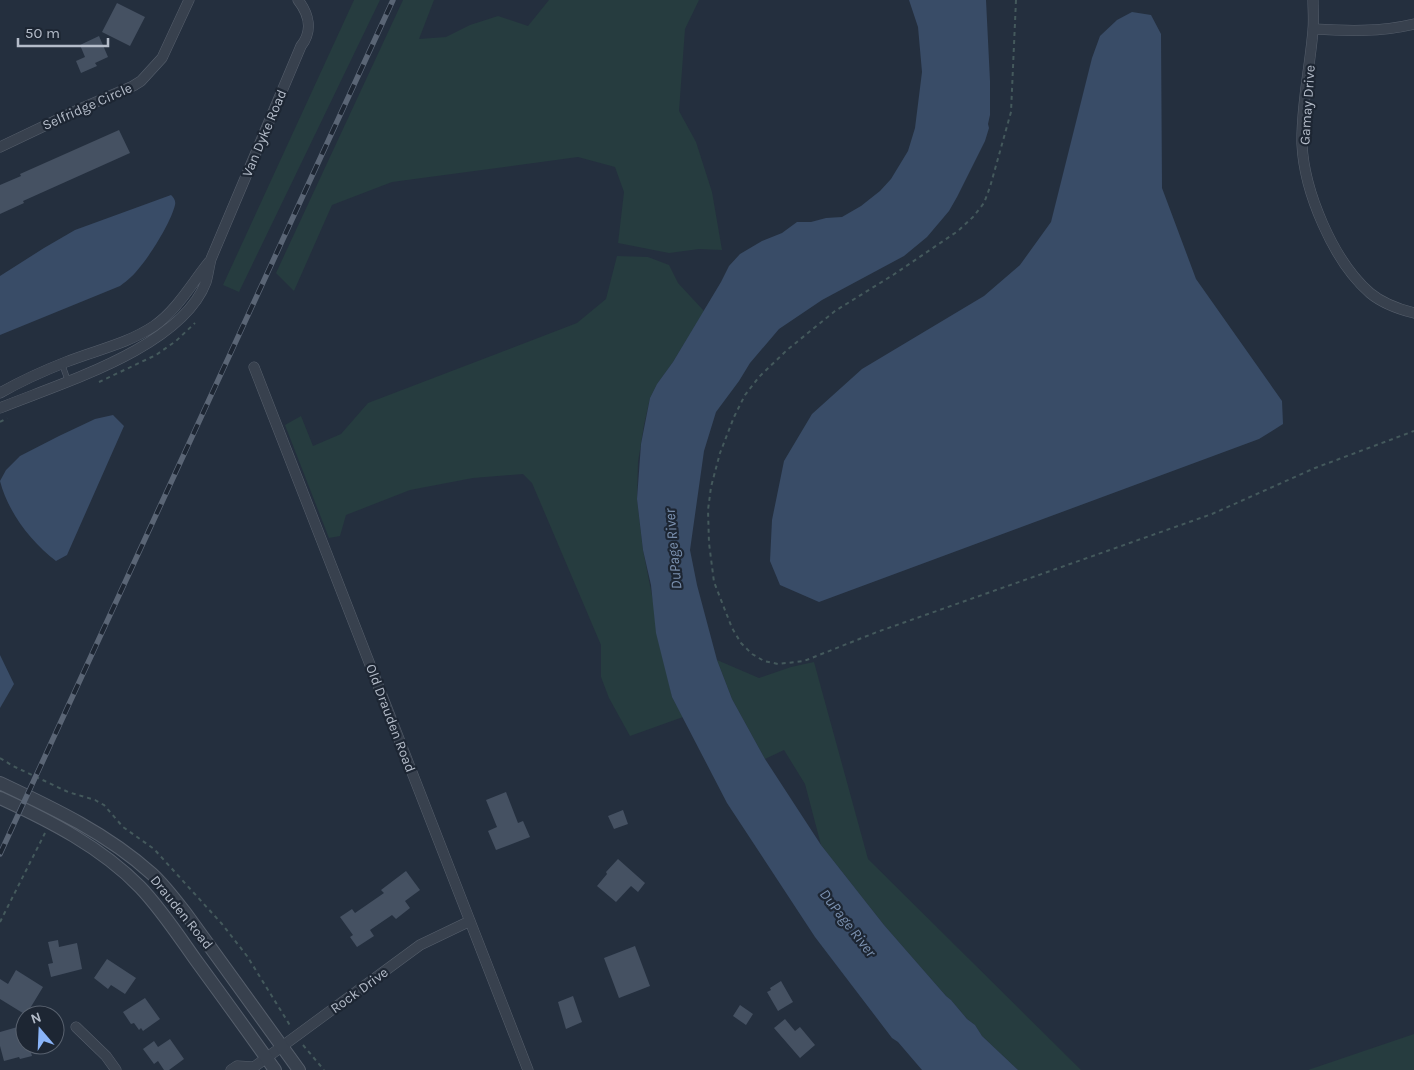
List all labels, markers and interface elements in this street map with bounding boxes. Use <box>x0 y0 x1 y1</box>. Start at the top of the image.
scale bar <box>18 15 108 47</box>
text: 50 m <box>25 24 60 42</box>
street label: Gamay Drive <box>1296 65 1319 146</box>
street label: Selfridge Circle <box>40 79 135 134</box>
street label: Van Dyke Road <box>238 87 291 179</box>
water label: DuPage River <box>660 507 686 590</box>
street label: Old Drauden Road <box>362 662 419 775</box>
street label: Drauden Road <box>147 872 217 953</box>
water label: DuPage River <box>816 885 881 961</box>
street label: Rock Drive <box>327 964 392 1017</box>
north arrow <box>15 1005 65 1055</box>
text: N <box>28 1009 43 1028</box>

